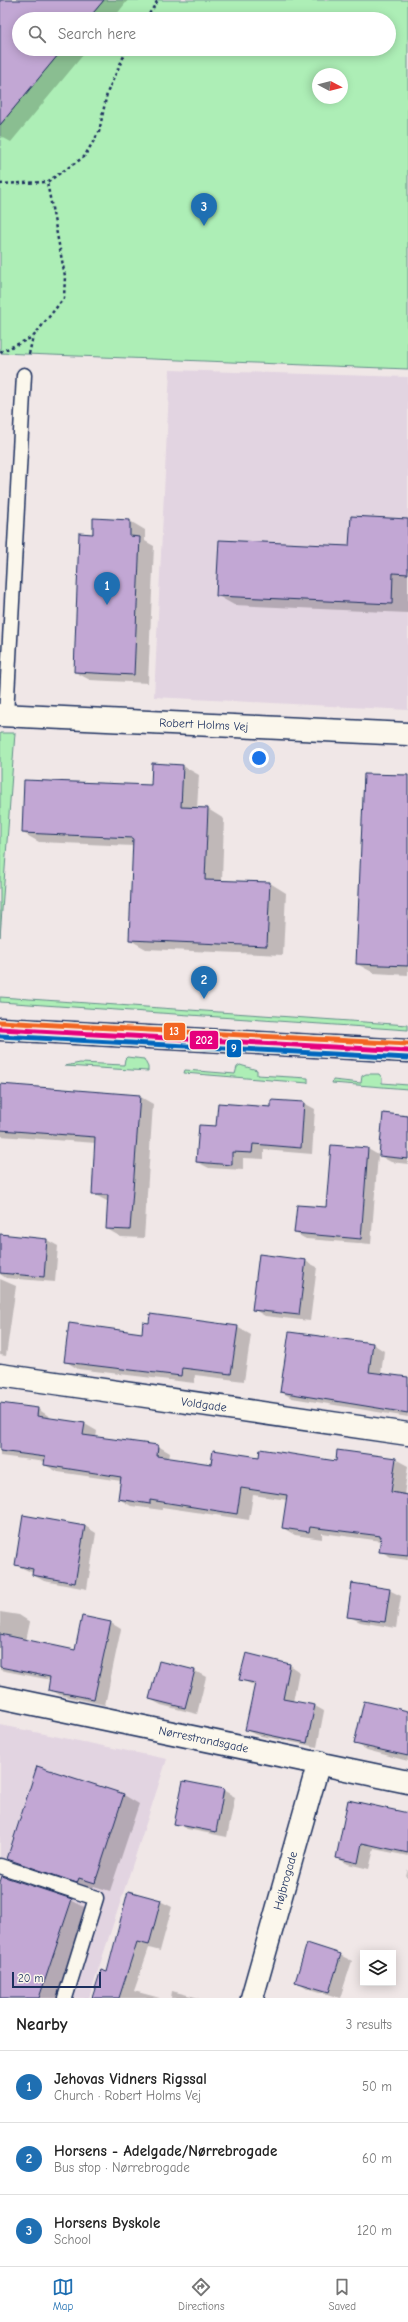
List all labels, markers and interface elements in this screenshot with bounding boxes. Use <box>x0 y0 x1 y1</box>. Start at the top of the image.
search box <box>12 12 396 56</box>
icon: search <box>26 23 48 45</box>
text: Search here <box>58 25 136 43</box>
north arrow <box>312 68 348 104</box>
pin: 3 <box>191 193 217 226</box>
pin: 1 <box>94 572 120 605</box>
street label: Robert Holms Vej <box>159 715 249 734</box>
your location <box>249 748 269 768</box>
pin: 2 <box>191 966 217 999</box>
line badge: 13 <box>163 1022 186 1041</box>
text: 13 <box>169 1025 179 1038</box>
line badge: 202 <box>189 1030 219 1050</box>
text: 202 <box>195 1034 213 1047</box>
line badge: 9 <box>226 1039 242 1058</box>
text: 9 <box>231 1042 237 1055</box>
street label: Voldgade <box>180 1394 228 1415</box>
street label: Nørrestrandsgade <box>157 1723 250 1756</box>
street label: Højbrogade <box>270 1850 300 1911</box>
map controls <box>360 1950 396 1986</box>
button: layers <box>360 1950 396 1986</box>
scale bar <box>12 1970 101 1989</box>
text: 20 m <box>18 1972 43 1985</box>
text: Nearby <box>16 2015 67 2034</box>
text: 3 results <box>346 2017 392 2032</box>
text: Jehovas Vidners Rigssal <box>54 2070 207 2088</box>
text: 1 <box>26 2079 32 2094</box>
text: 50 m <box>362 2079 392 2094</box>
text: Church · Robert Holms Vej <box>54 2088 201 2103</box>
text: Horsens - Adelgade/Nørrebrogade <box>54 2142 277 2160</box>
text: 2 <box>26 2151 32 2166</box>
text: 60 m <box>362 2151 392 2166</box>
text: Bus stop · Nørrebrogade <box>54 2160 190 2175</box>
text: Horsens Byskole <box>54 2214 160 2232</box>
text: 3 <box>26 2223 32 2238</box>
text: 120 m <box>357 2223 392 2238</box>
text: School <box>54 2232 91 2247</box>
tab: Map <box>52 2276 74 2313</box>
tab: Directions <box>178 2276 225 2313</box>
tab: Saved <box>329 2276 356 2313</box>

